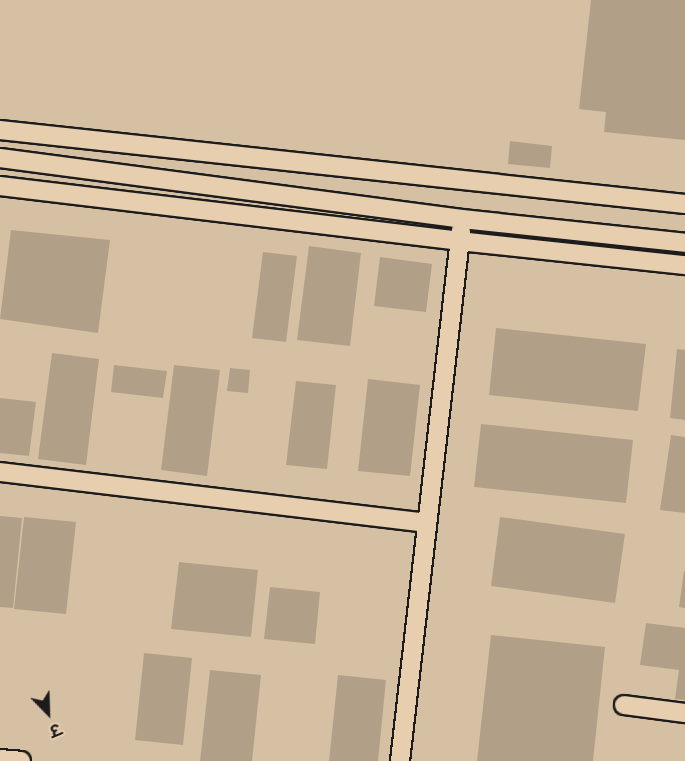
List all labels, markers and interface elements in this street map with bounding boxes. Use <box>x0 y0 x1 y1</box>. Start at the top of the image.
north arrow <box>18 683 78 743</box>
text: उ <box>47 719 64 741</box>

